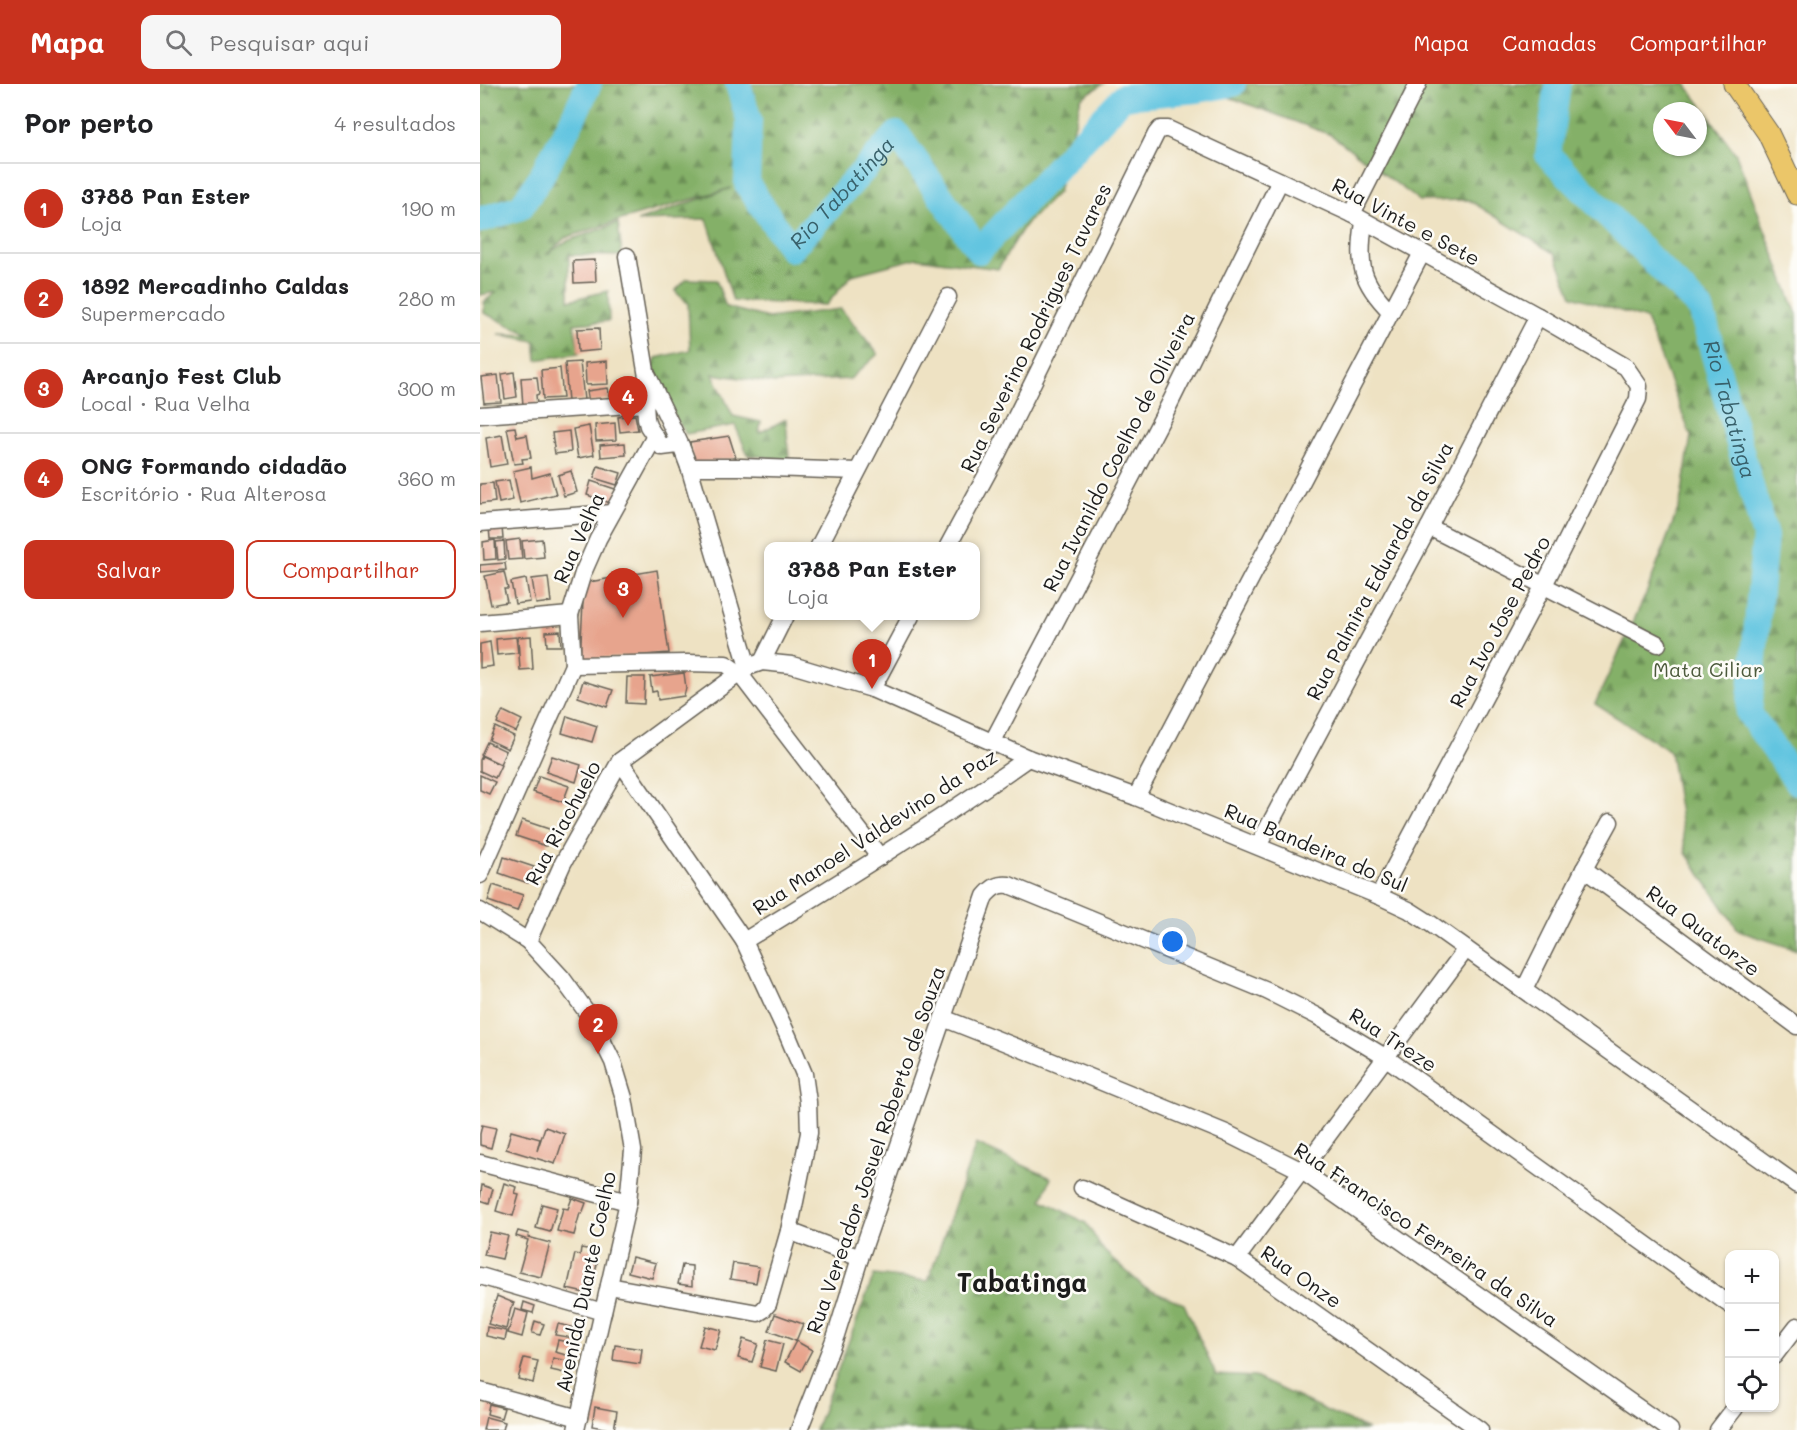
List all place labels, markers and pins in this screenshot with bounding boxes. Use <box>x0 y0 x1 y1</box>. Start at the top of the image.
pin: 4 <box>608 376 648 426</box>
pin: 3 <box>604 568 642 618</box>
pin: 1 <box>852 640 892 689</box>
pin: 2 <box>578 1004 618 1054</box>

